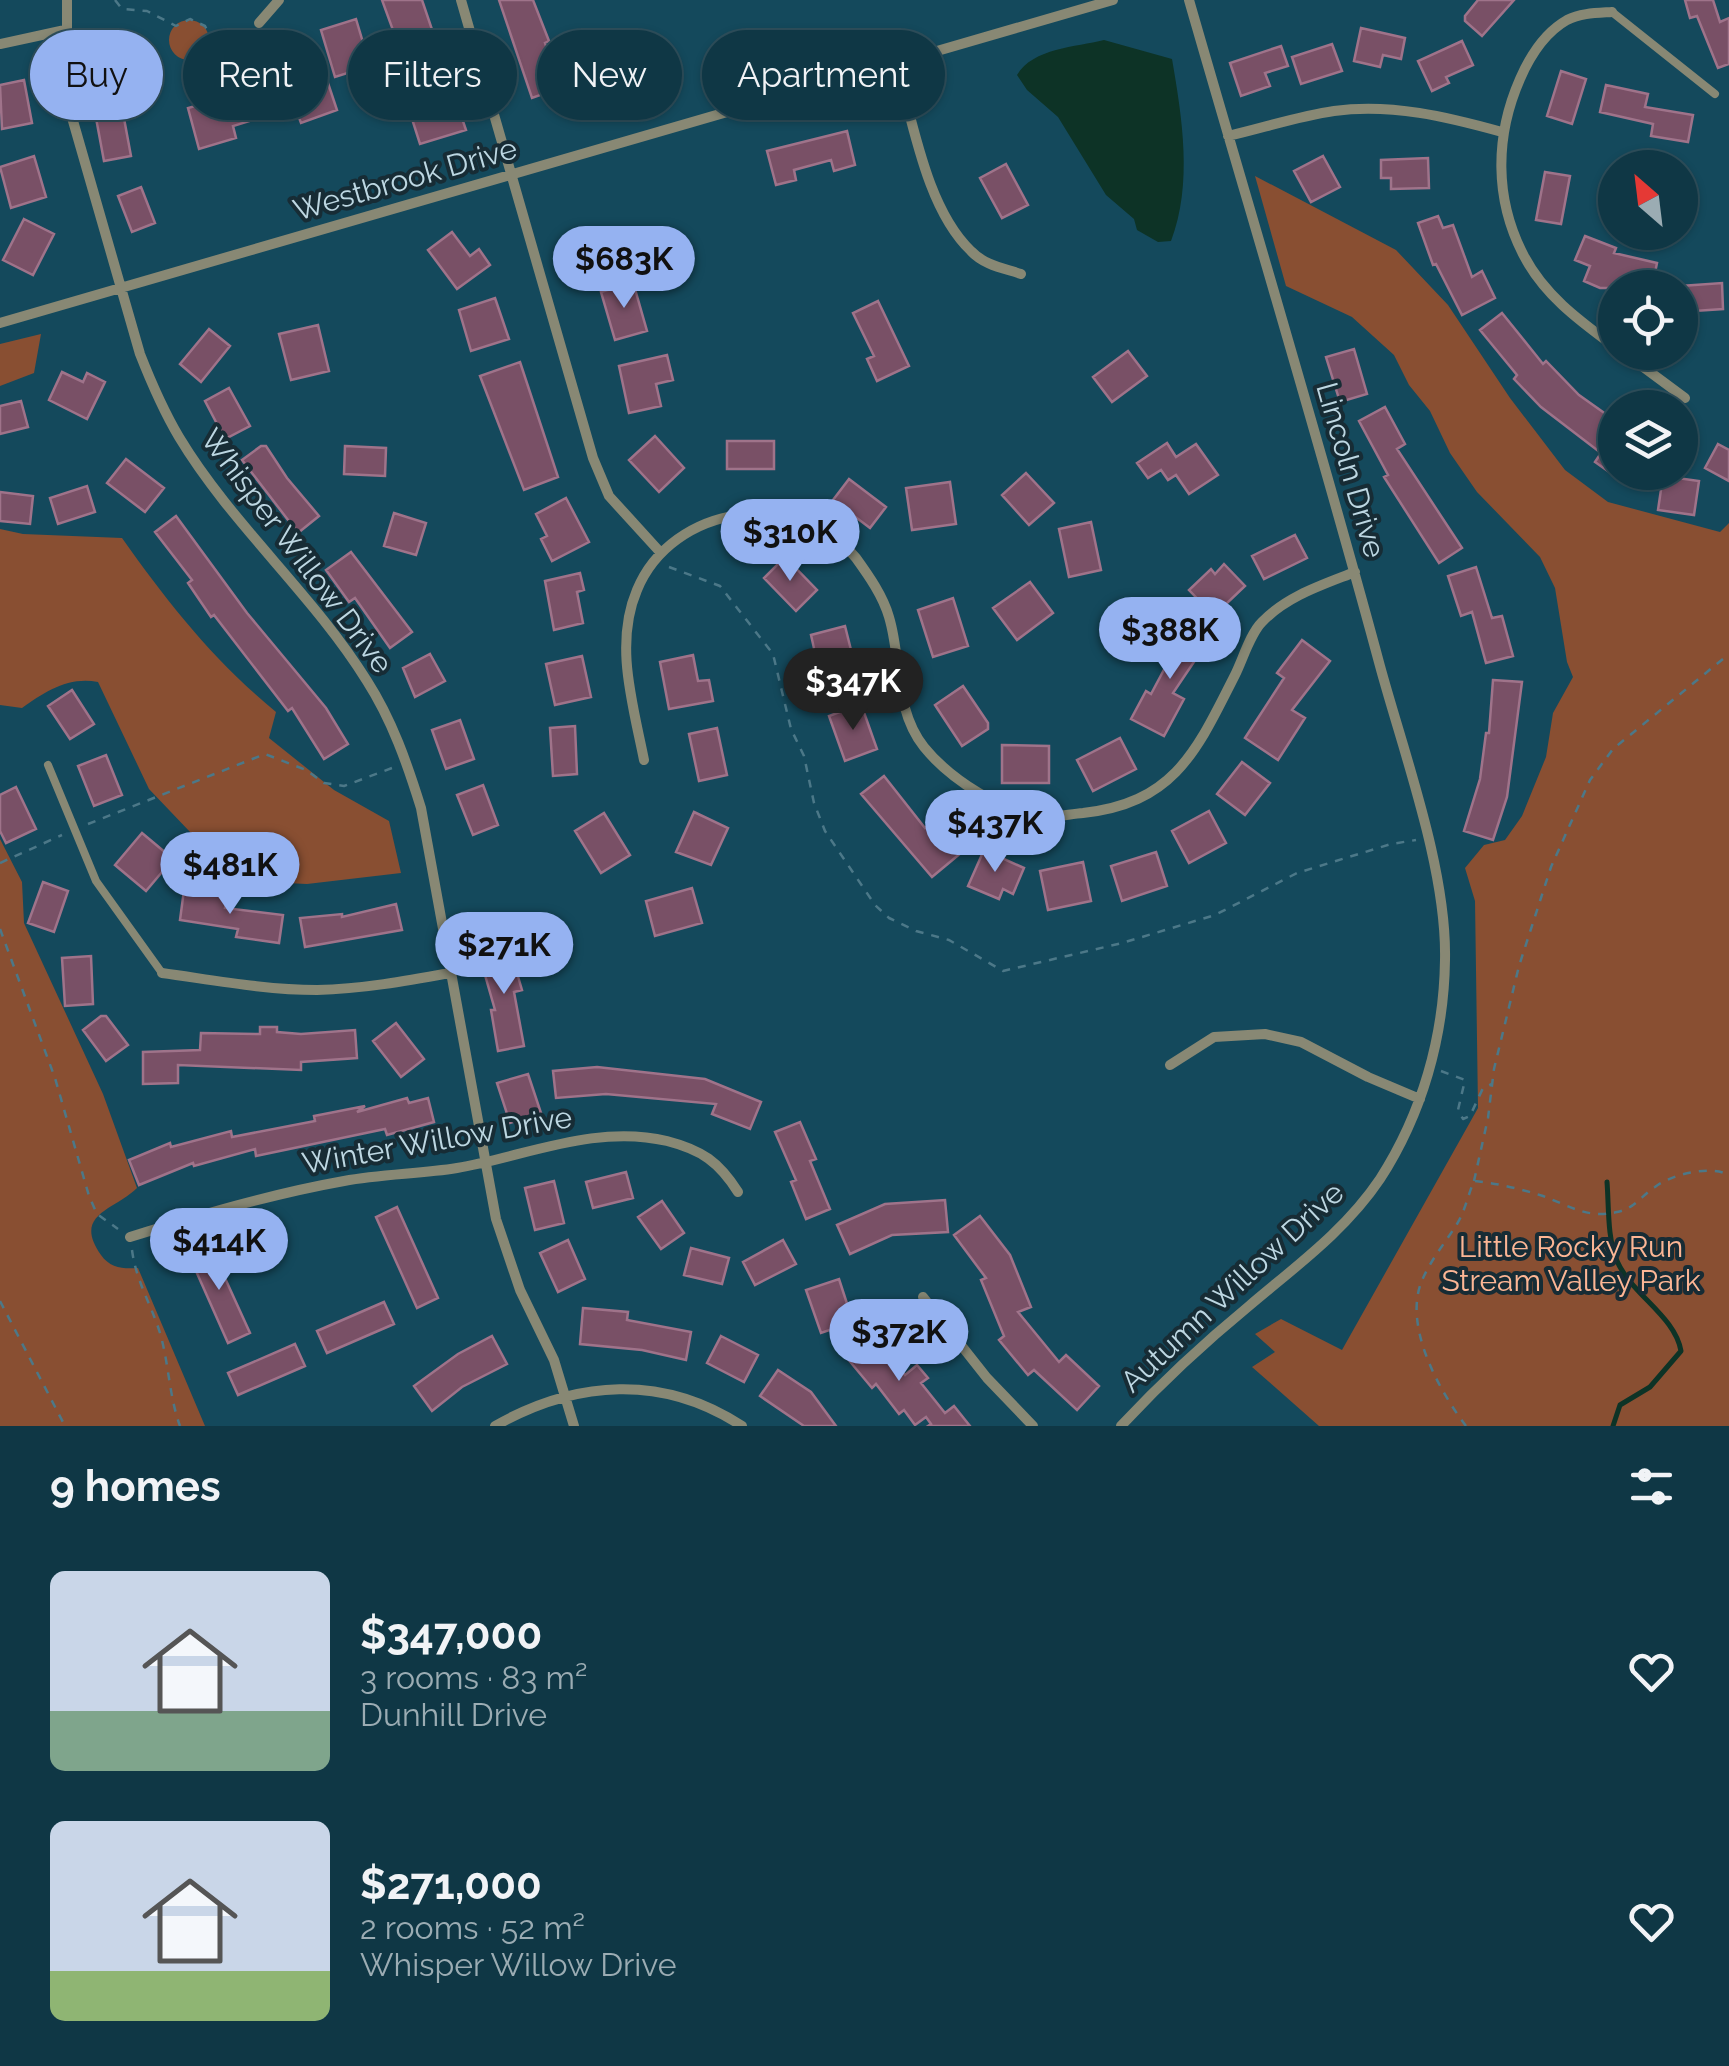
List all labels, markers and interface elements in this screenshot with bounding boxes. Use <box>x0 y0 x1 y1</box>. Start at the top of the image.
chip: Buy <box>30 30 163 120</box>
chip: Rent <box>183 30 328 120</box>
chip: Filters <box>348 30 517 120</box>
chip: New <box>537 30 682 120</box>
chip: Apartment <box>702 30 945 120</box>
street label: Westbrook Drive <box>289 130 521 228</box>
north arrow <box>1598 150 1698 250</box>
map controls <box>1598 150 1698 490</box>
pin: $683K <box>554 226 694 311</box>
text: $683K <box>575 240 673 277</box>
button: locate <box>1598 270 1698 370</box>
street label: Lincoln Drive <box>1309 378 1393 562</box>
button: layers <box>1598 390 1698 490</box>
street label: Whisper Willow Drive <box>194 422 400 680</box>
pin: $310K <box>720 499 860 584</box>
text: $310K <box>743 513 837 550</box>
pin: $388K <box>1100 597 1240 682</box>
text: $388K <box>1121 611 1219 648</box>
pin: $347K <box>783 648 923 733</box>
text: $347K <box>805 662 901 699</box>
pin: $437K <box>925 790 1065 875</box>
text: $437K <box>947 804 1043 841</box>
pin: $481K <box>160 832 300 917</box>
text: $481K <box>182 846 278 883</box>
pin: $271K <box>434 912 574 997</box>
text: $271K <box>457 926 551 963</box>
street label: Winter Willow Drive <box>299 1099 575 1181</box>
street label: Autumn Willow Drive <box>1113 1175 1351 1399</box>
pin: $414K <box>149 1208 289 1293</box>
text: $414K <box>172 1222 266 1259</box>
park label: Little Rocky Run Stream Valley Park <box>1441 1229 1701 1298</box>
pin: $372K <box>829 1299 969 1384</box>
text: $372K <box>851 1313 947 1350</box>
icon: filters <box>1624 1459 1679 1514</box>
text: 9 homes <box>50 1462 221 1511</box>
text: $347,000 <box>360 1610 542 1659</box>
icon: home <box>130 1611 250 1731</box>
icon: heart <box>1624 1644 1679 1699</box>
text: 3 rooms · 83 m² <box>360 1659 587 1696</box>
text: Dunhill Drive <box>360 1696 547 1733</box>
text: $271,000 <box>360 1860 542 1909</box>
icon: home <box>130 1861 250 1981</box>
icon: heart <box>1624 1894 1679 1949</box>
text: 2 rooms · 52 m² <box>360 1909 585 1946</box>
text: Whisper Willow Drive <box>360 1946 677 1983</box>

